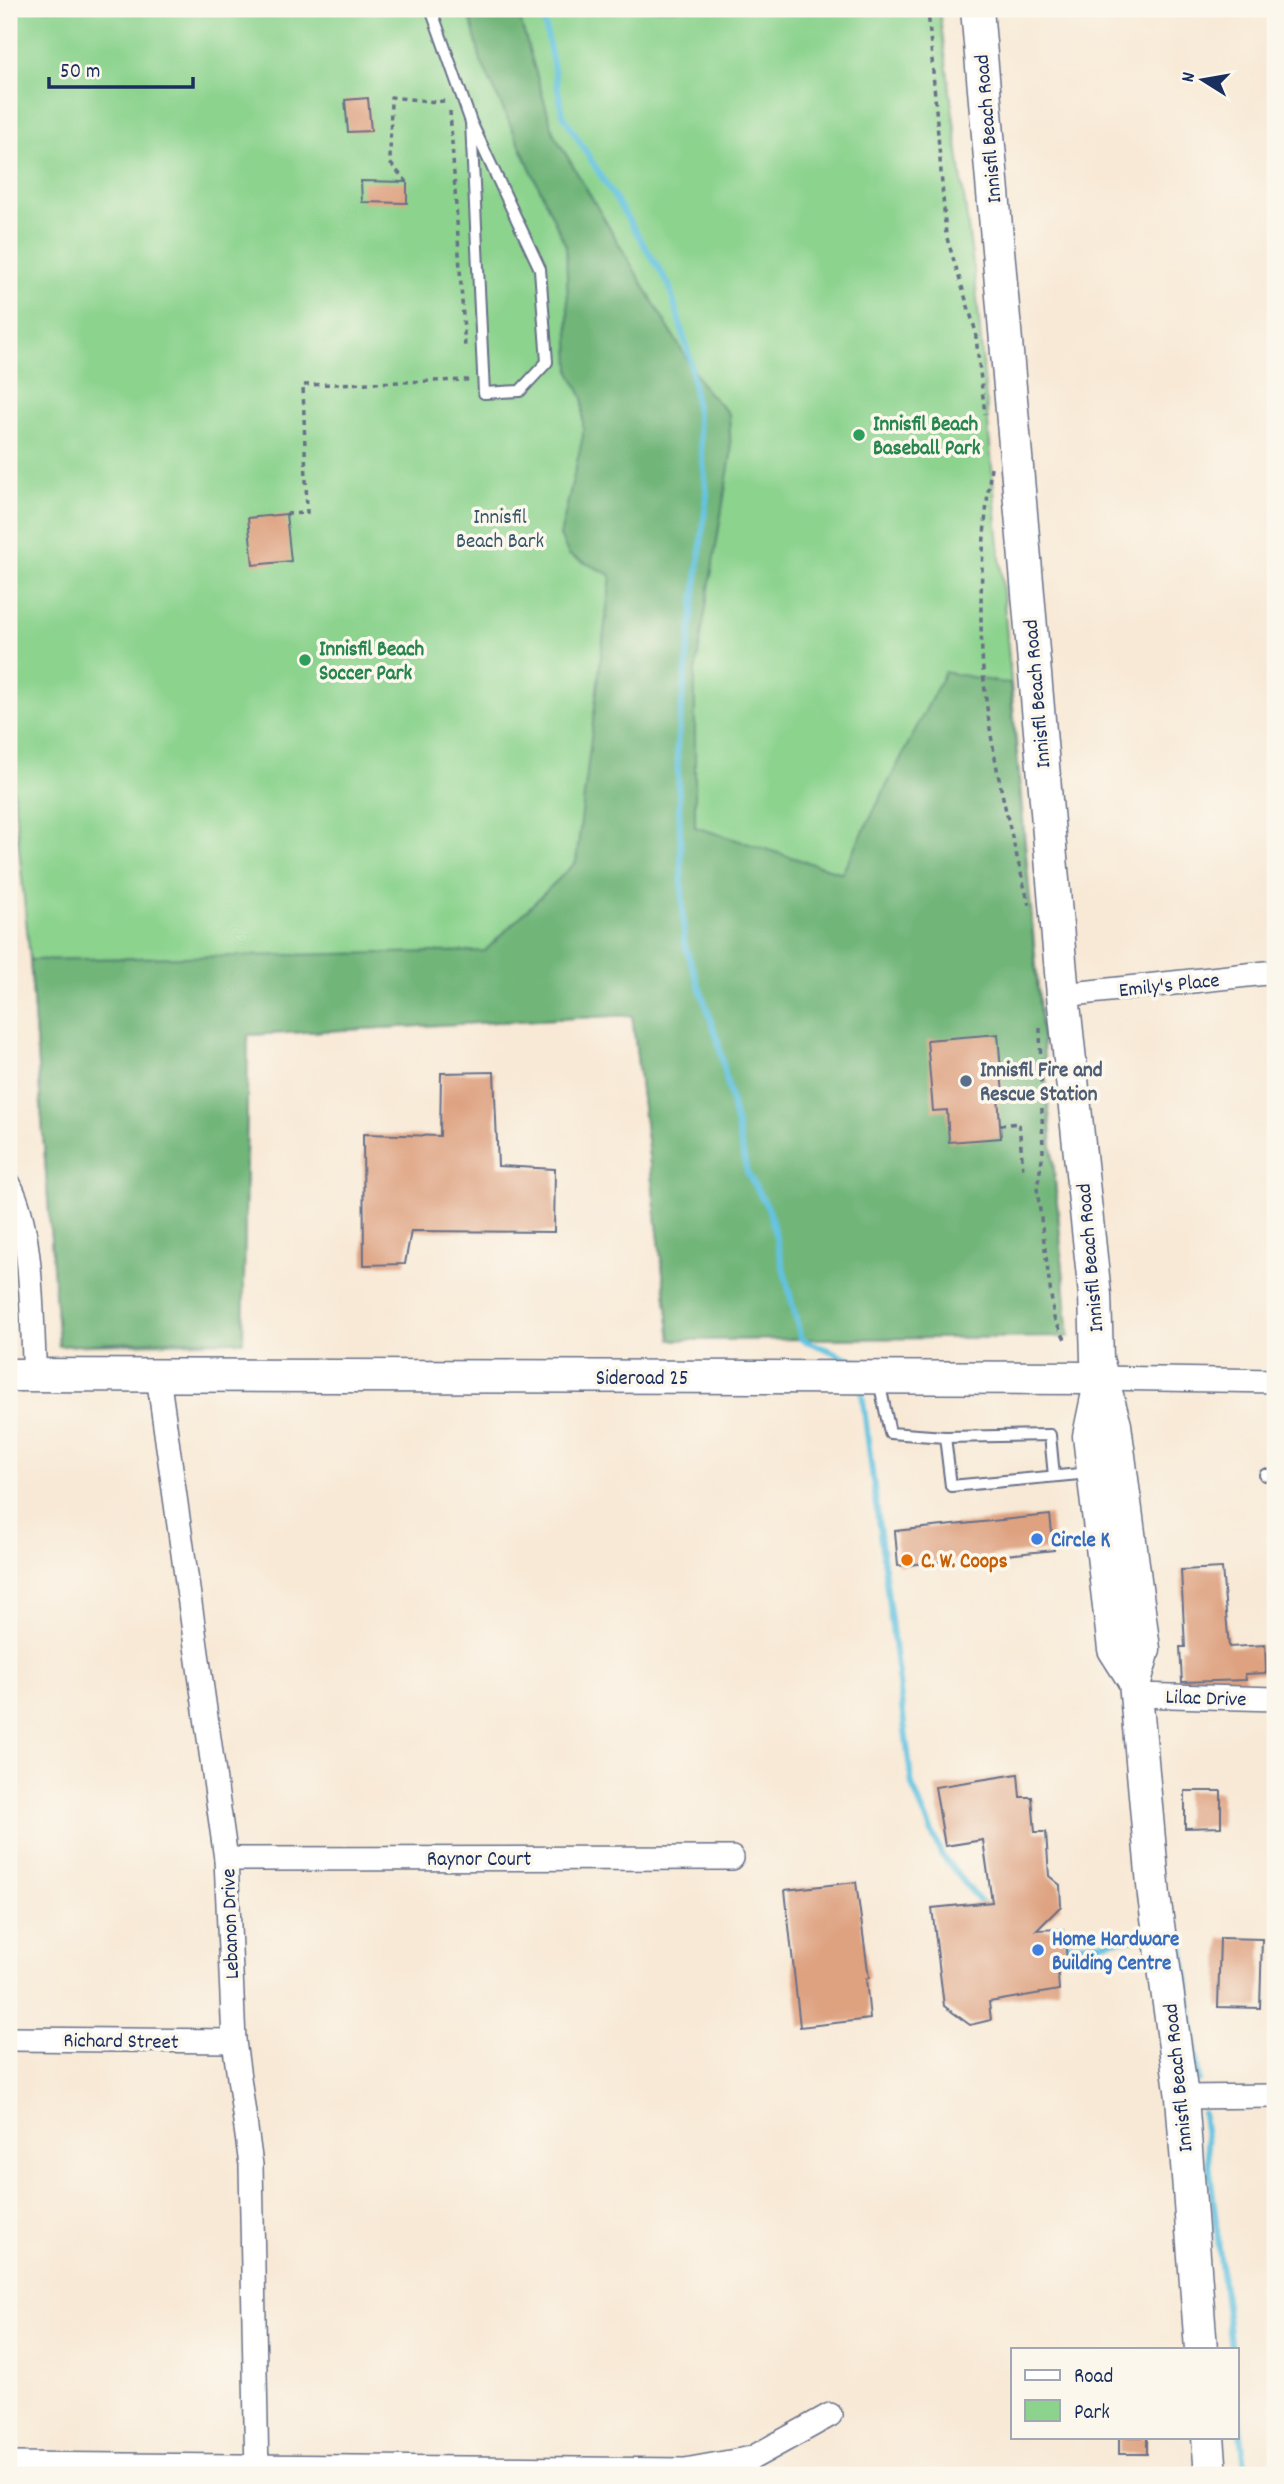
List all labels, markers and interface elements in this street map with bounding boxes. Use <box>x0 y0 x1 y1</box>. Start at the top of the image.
scale bar <box>49 46 192 90</box>
north arrow <box>1168 46 1238 116</box>
street label: Innisfil Beach Road <box>969 53 1011 204</box>
text: 50 m <box>60 58 100 88</box>
text: N <box>1176 70 1204 85</box>
place label: Innisfil Beach Baseball Park <box>873 411 981 465</box>
marker: Innisfil Beach Baseball Park <box>851 427 867 443</box>
park label: Innisfil Beach Bark <box>456 504 544 558</box>
street label: Innisfil Beach Road <box>1018 618 1060 769</box>
place label: Innisfil Beach Soccer Park <box>319 636 425 690</box>
marker: Innisfil Beach Soccer Park <box>297 652 313 668</box>
street label: Emily's Place <box>1117 967 1221 1007</box>
place label: Innisfil Fire and Rescue Station <box>980 1057 1103 1111</box>
marker: Innisfil Fire and Rescue Station <box>958 1073 974 1089</box>
street label: Innisfil Beach Road <box>1071 1182 1113 1333</box>
street label: Sideroad 25 <box>596 1365 688 1395</box>
place label: Circle K <box>1051 1527 1110 1557</box>
marker: Circle K <box>1029 1531 1045 1547</box>
place label: C. W. Coops <box>921 1548 1008 1578</box>
marker: C. W. Coops <box>899 1552 915 1568</box>
street label: Lilac Drive <box>1165 1684 1247 1716</box>
street label: Raynor Court <box>427 1846 532 1876</box>
street label: Lebanon Drive <box>215 1868 249 1980</box>
place label: Home Hardware Building Centre <box>1052 1926 1179 1980</box>
marker: Home Hardware Building Centre <box>1030 1942 1046 1958</box>
street label: Innisfil Beach Road <box>1157 2002 1203 2153</box>
street label: Richard Street <box>63 2027 179 2059</box>
legend <box>1011 2348 1238 2438</box>
text: Road <box>1074 2363 1113 2393</box>
text: Park <box>1074 2399 1110 2429</box>

